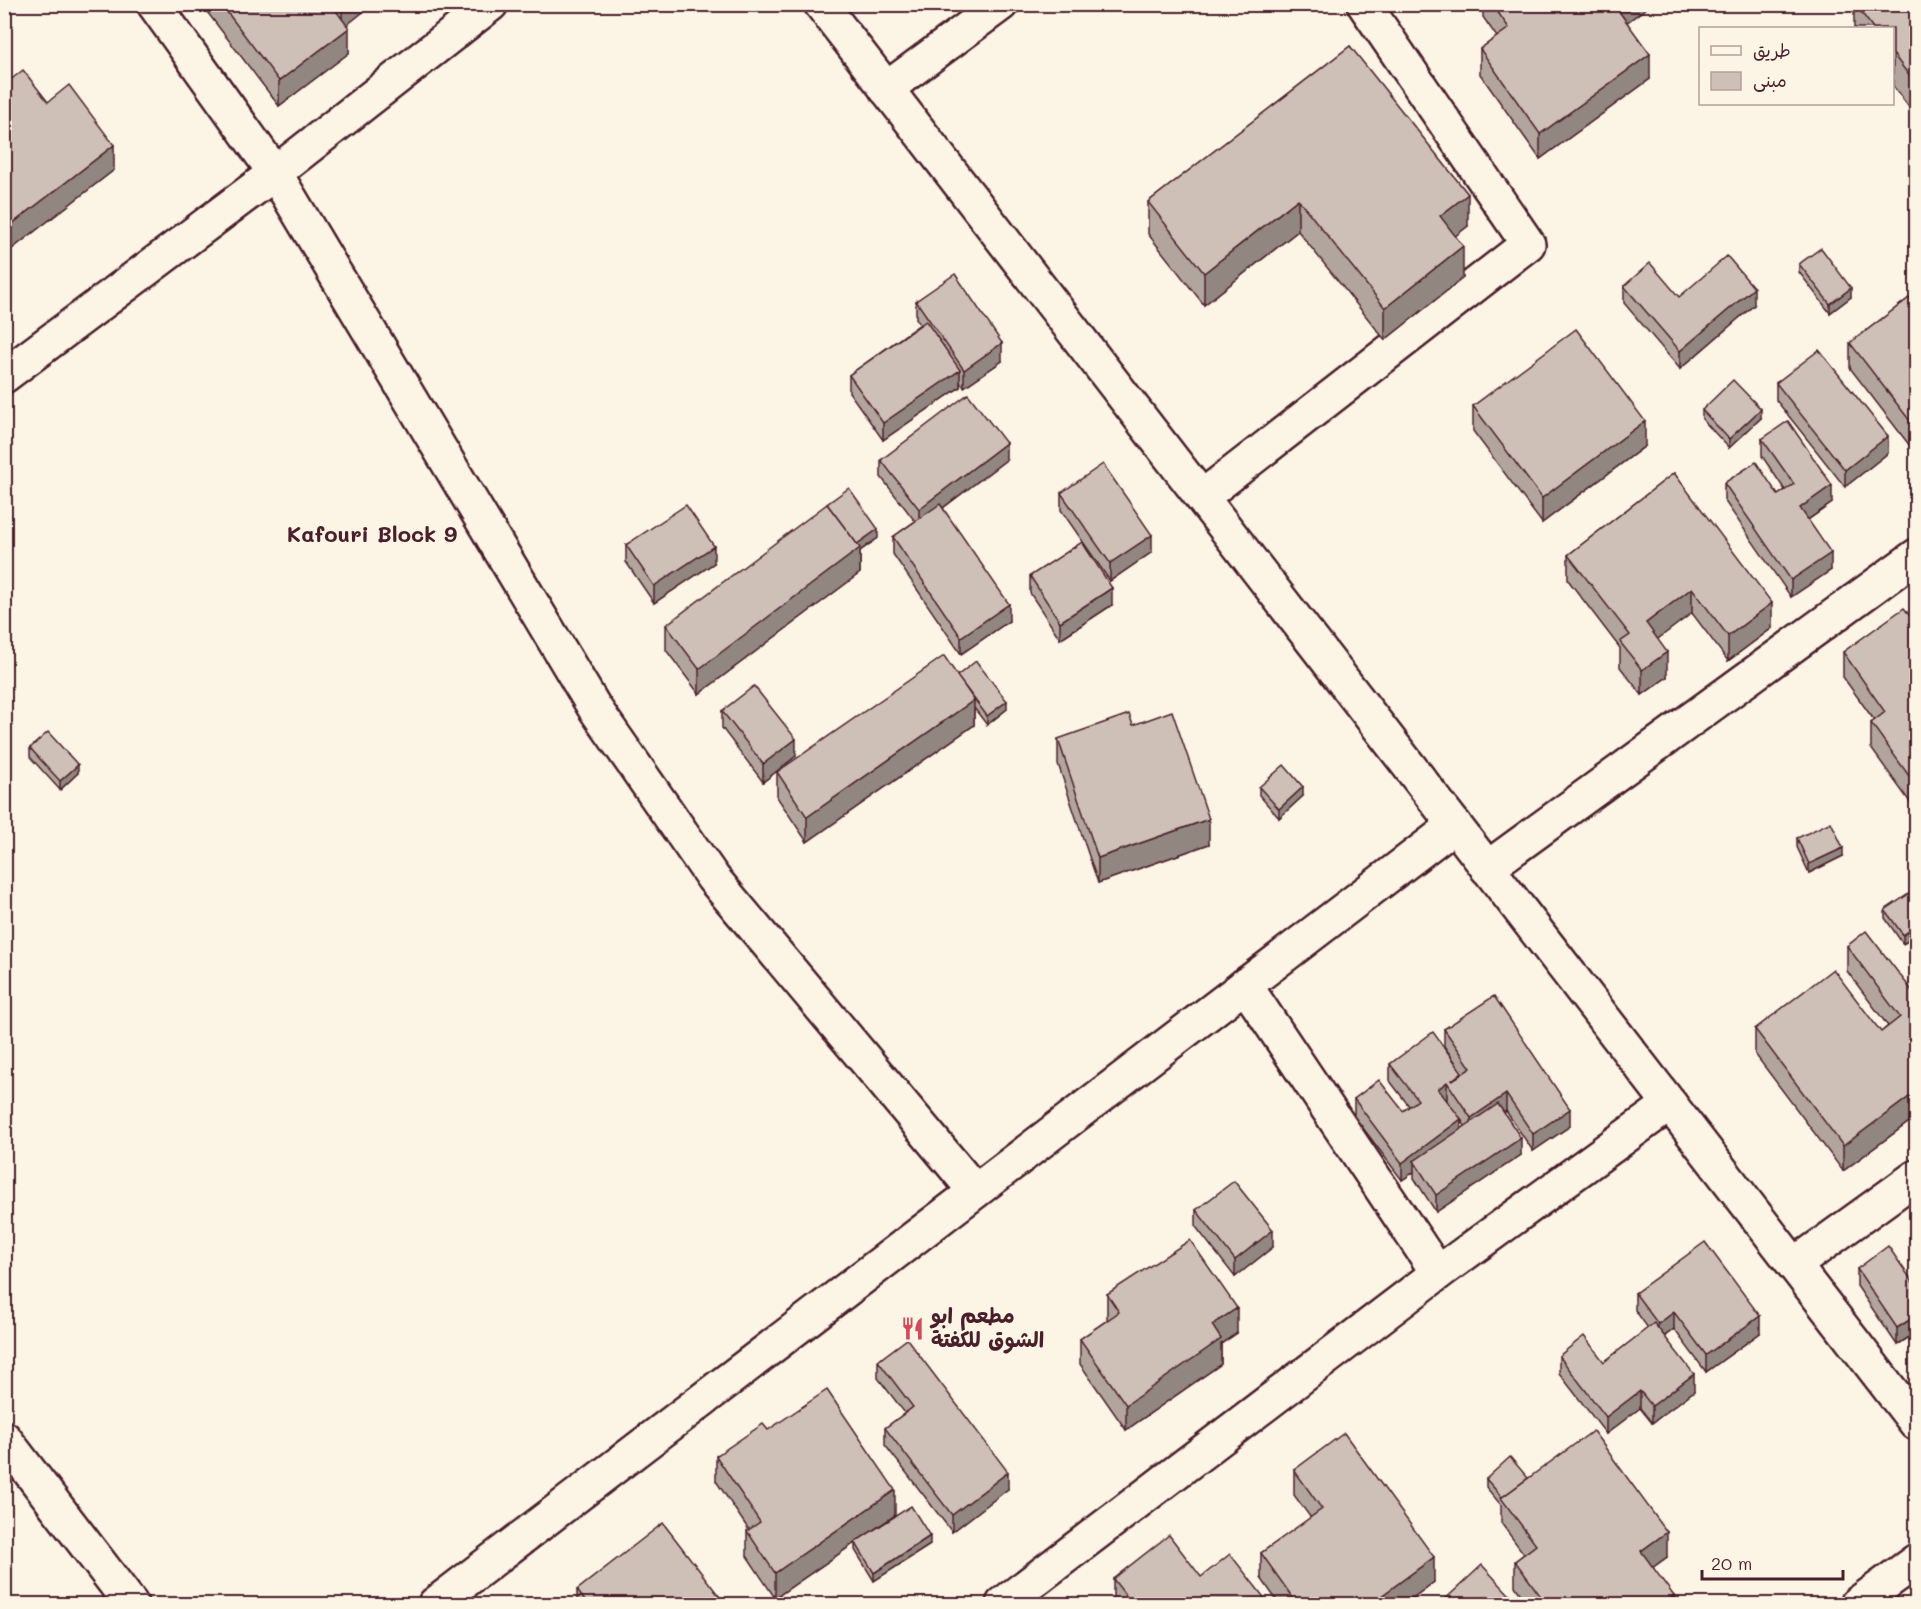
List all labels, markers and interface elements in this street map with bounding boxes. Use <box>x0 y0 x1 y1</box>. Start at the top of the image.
legend <box>1699 27 1894 105</box>
text: طريق <box>1753 38 1791 62</box>
text: مبنى <box>1753 68 1787 92</box>
district label: Kafouri Block 9 <box>287 519 457 548</box>
place label: مطعم ابو الشوق للكفتة <box>929 1301 1044 1354</box>
restaurant icon: مطعم ابو الشوق للكفتة <box>900 1315 926 1341</box>
scale bar <box>1702 1543 1843 1581</box>
text: 20 m <box>1711 1551 1752 1575</box>

